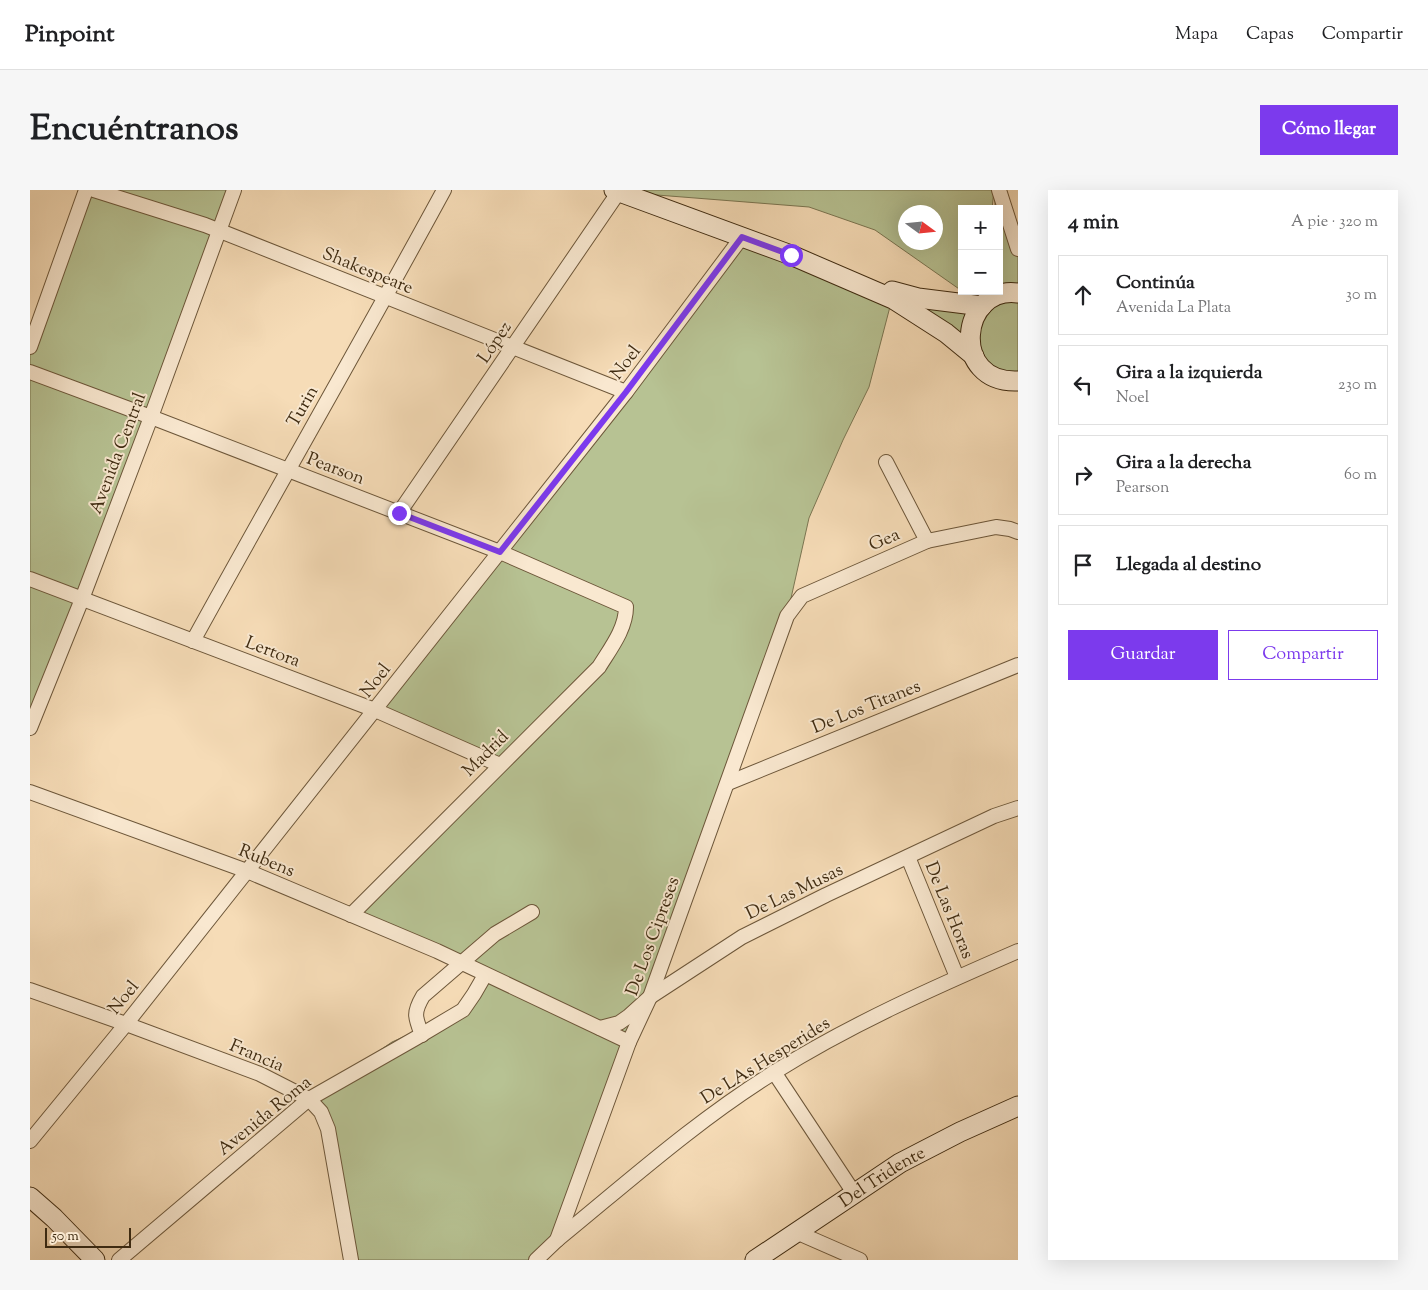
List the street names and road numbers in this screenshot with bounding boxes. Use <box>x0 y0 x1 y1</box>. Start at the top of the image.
street label: Shakespeare <box>318 242 417 302</box>
street label: López <box>472 317 519 369</box>
street label: Noel <box>605 340 648 386</box>
street label: Turin <box>281 381 326 433</box>
street label: Avenida Central <box>84 389 154 518</box>
street label: Pearson <box>303 447 368 493</box>
street label: Gea <box>865 523 904 559</box>
street label: Lertora <box>241 631 304 675</box>
street label: Noel <box>355 659 398 704</box>
street label: De Los Titanes <box>808 674 925 741</box>
street label: Madrid <box>457 725 516 784</box>
street label: Rubens <box>234 839 298 885</box>
street label: De Las Musas <box>742 858 848 928</box>
street label: De Las Horas <box>917 858 979 963</box>
street label: De Los Cipreses <box>620 873 687 1000</box>
street label: Noel <box>103 976 146 1021</box>
street label: De LAs Hesperides <box>696 1011 836 1112</box>
street label: Francia <box>225 1034 287 1080</box>
street label: Avenida Roma <box>213 1070 318 1163</box>
street label: Del Tridente <box>835 1141 930 1215</box>

